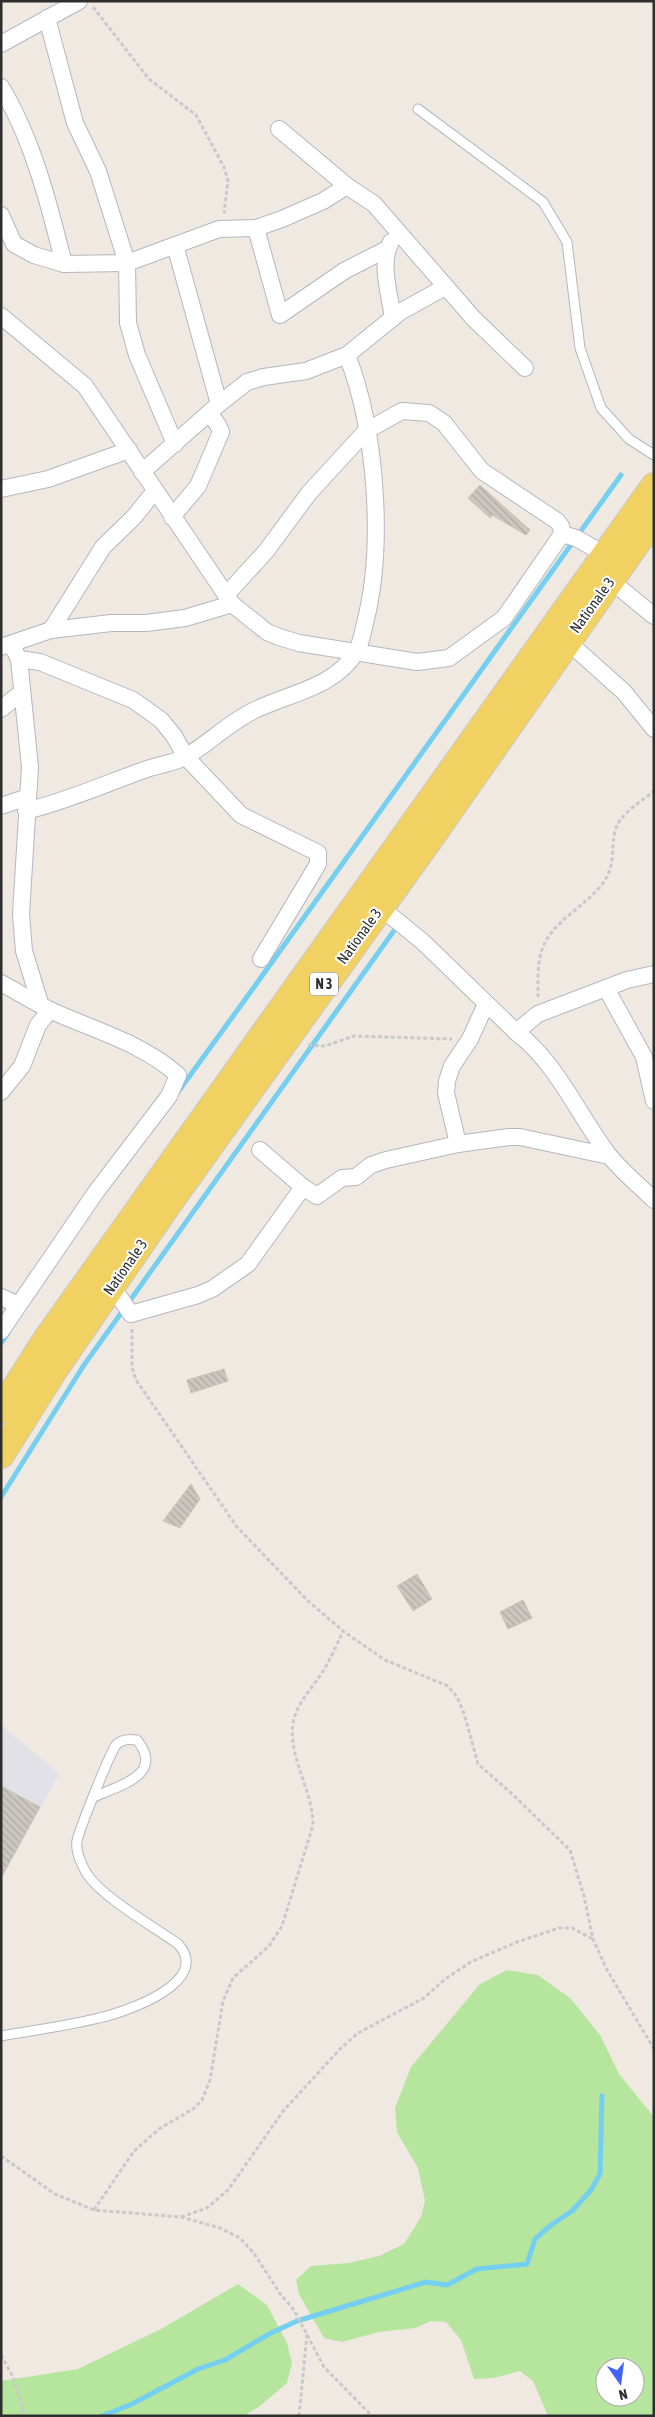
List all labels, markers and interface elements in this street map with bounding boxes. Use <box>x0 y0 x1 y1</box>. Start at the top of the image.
street label: Nationale 3 <box>566 574 618 636</box>
street label: Nationale 3 <box>333 905 385 967</box>
road number: N 3 <box>310 972 338 996</box>
street label: Nationale 3 <box>99 1236 151 1298</box>
north arrow <box>595 2357 645 2407</box>
text: N <box>617 2386 629 2403</box>

